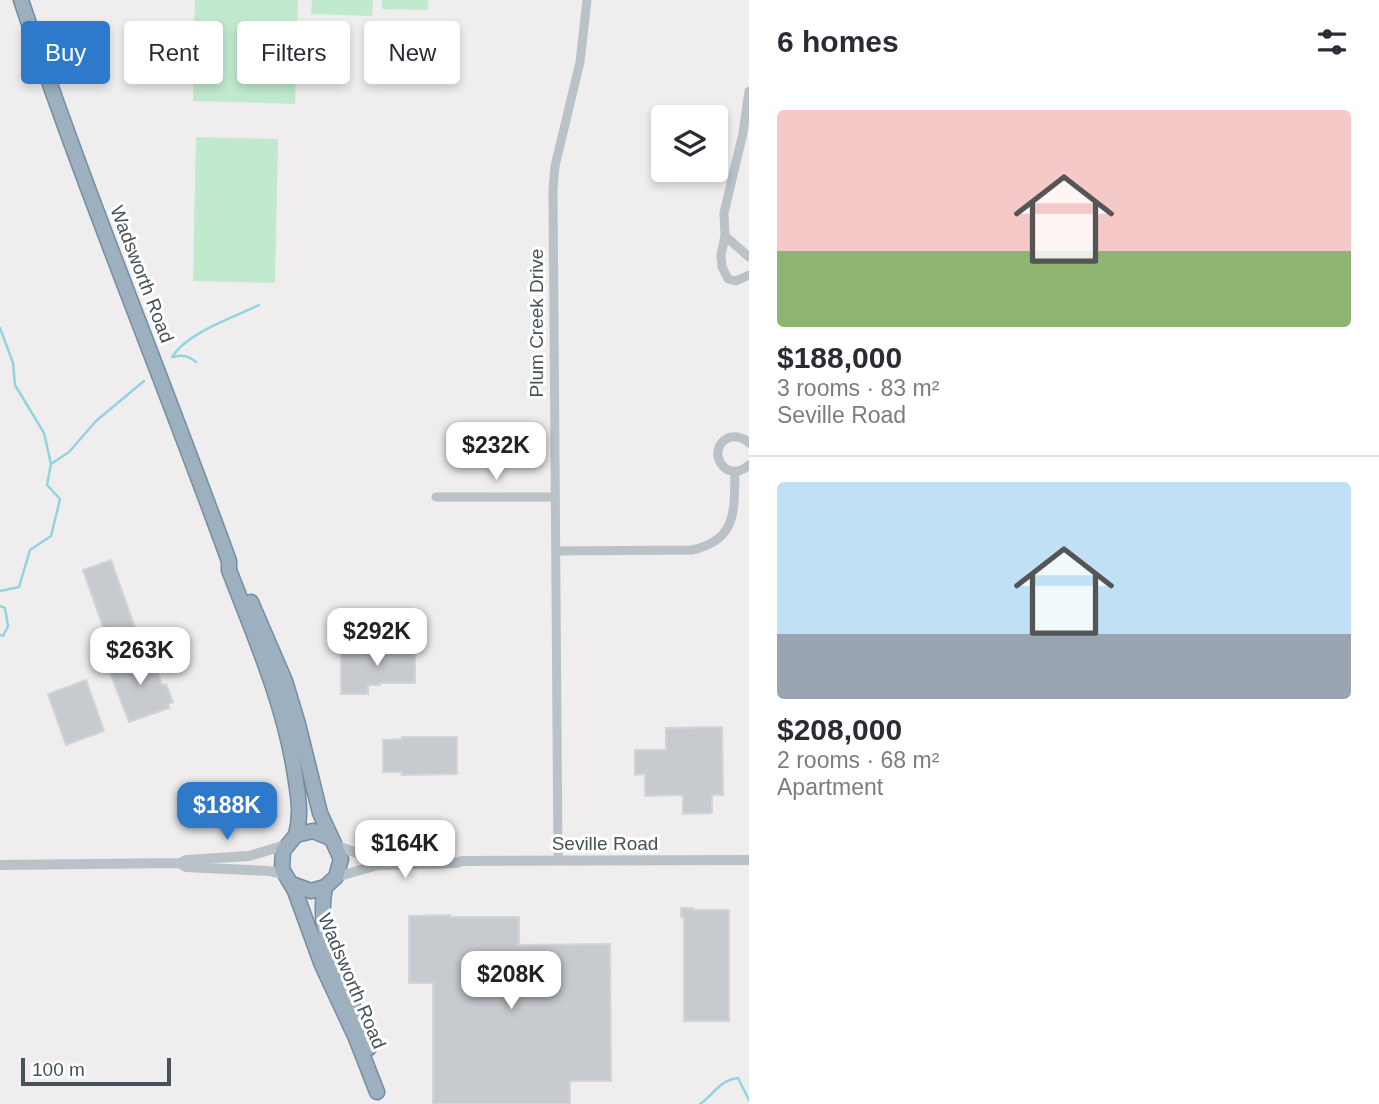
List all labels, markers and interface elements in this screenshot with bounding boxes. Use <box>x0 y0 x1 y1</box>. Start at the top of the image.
chip: Buy <box>21 21 110 84</box>
chip: Rent <box>124 21 223 84</box>
chip: Filters <box>237 21 350 84</box>
chip: New <box>364 21 460 84</box>
icon: filters <box>1313 23 1351 61</box>
text: 6 homes <box>777 25 899 58</box>
map controls <box>651 105 728 182</box>
button: layers <box>651 105 728 182</box>
icon: home <box>1001 156 1127 282</box>
street label: Wadsworth Road <box>106 203 178 345</box>
street label: Plum Creek Drive <box>526 249 547 397</box>
text: $188,000 <box>777 341 902 374</box>
text: 3 rooms · 83 m² <box>777 375 939 401</box>
text: Seville Road <box>777 402 906 428</box>
pin: $232K <box>447 422 545 482</box>
text: $232K <box>462 432 530 458</box>
icon: home <box>1001 528 1127 654</box>
pin: $292K <box>328 608 426 668</box>
text: $292K <box>343 618 411 644</box>
pin: $263K <box>91 628 189 687</box>
text: $263K <box>106 637 174 663</box>
text: $208,000 <box>777 713 902 746</box>
text: 2 rooms · 68 m² <box>777 747 939 773</box>
text: Apartment <box>777 774 883 800</box>
pin: $188K <box>178 782 276 842</box>
text: $188K <box>193 792 261 818</box>
pin: $164K <box>356 820 454 880</box>
text: $164K <box>371 830 439 856</box>
street label: Seville Road <box>552 833 658 854</box>
street label: Wadsworth Road <box>314 910 390 1052</box>
pin: $208K <box>462 951 560 1011</box>
text: $208K <box>477 961 545 987</box>
scale bar <box>21 1055 172 1087</box>
text: 100 m <box>32 1059 85 1080</box>

